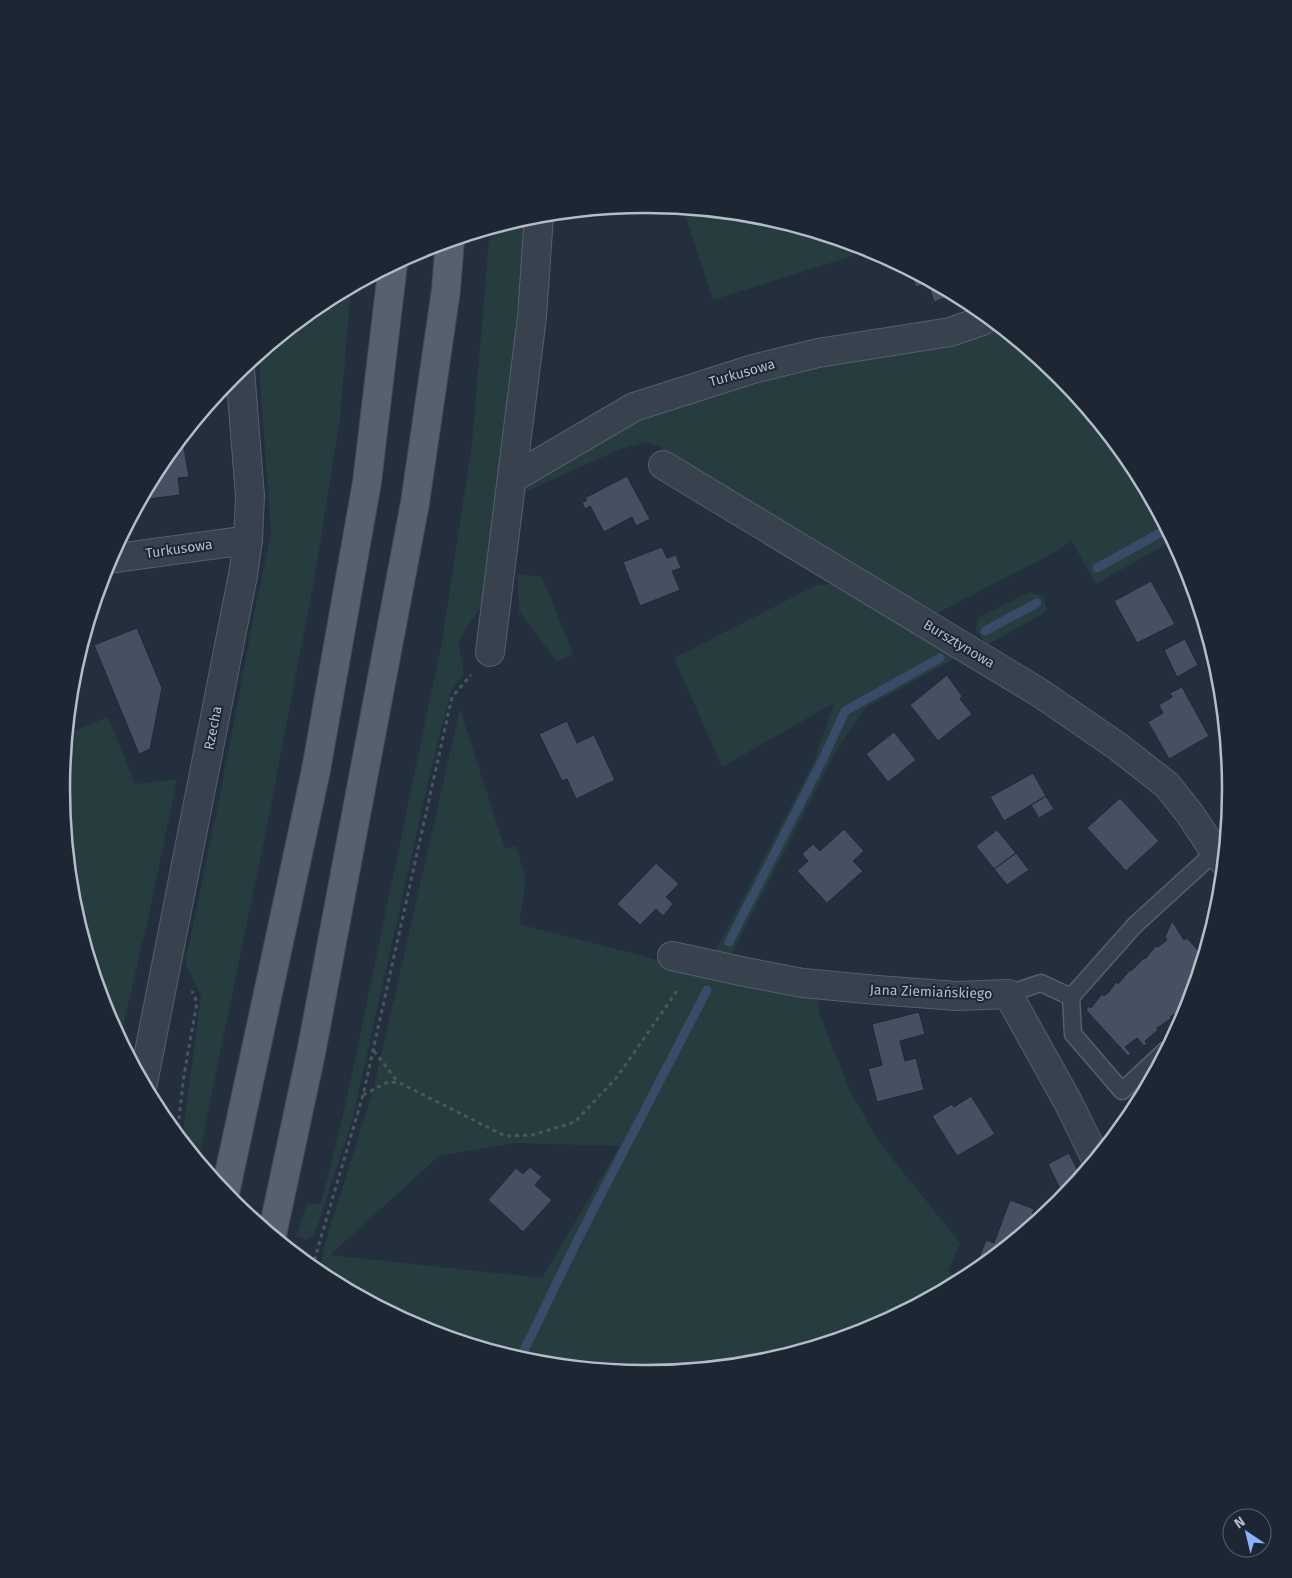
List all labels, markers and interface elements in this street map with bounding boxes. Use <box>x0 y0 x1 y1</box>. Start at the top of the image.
street label: Turkusowa <box>707 356 777 390</box>
street label: Turkusowa <box>144 536 214 562</box>
street label: Bursztynowa <box>920 616 998 672</box>
street label: Rzecha <box>200 704 226 752</box>
street label: Jana Ziemiańskiego <box>869 981 993 1003</box>
north arrow <box>1222 1508 1272 1558</box>
text: N <box>1231 1513 1249 1532</box>

